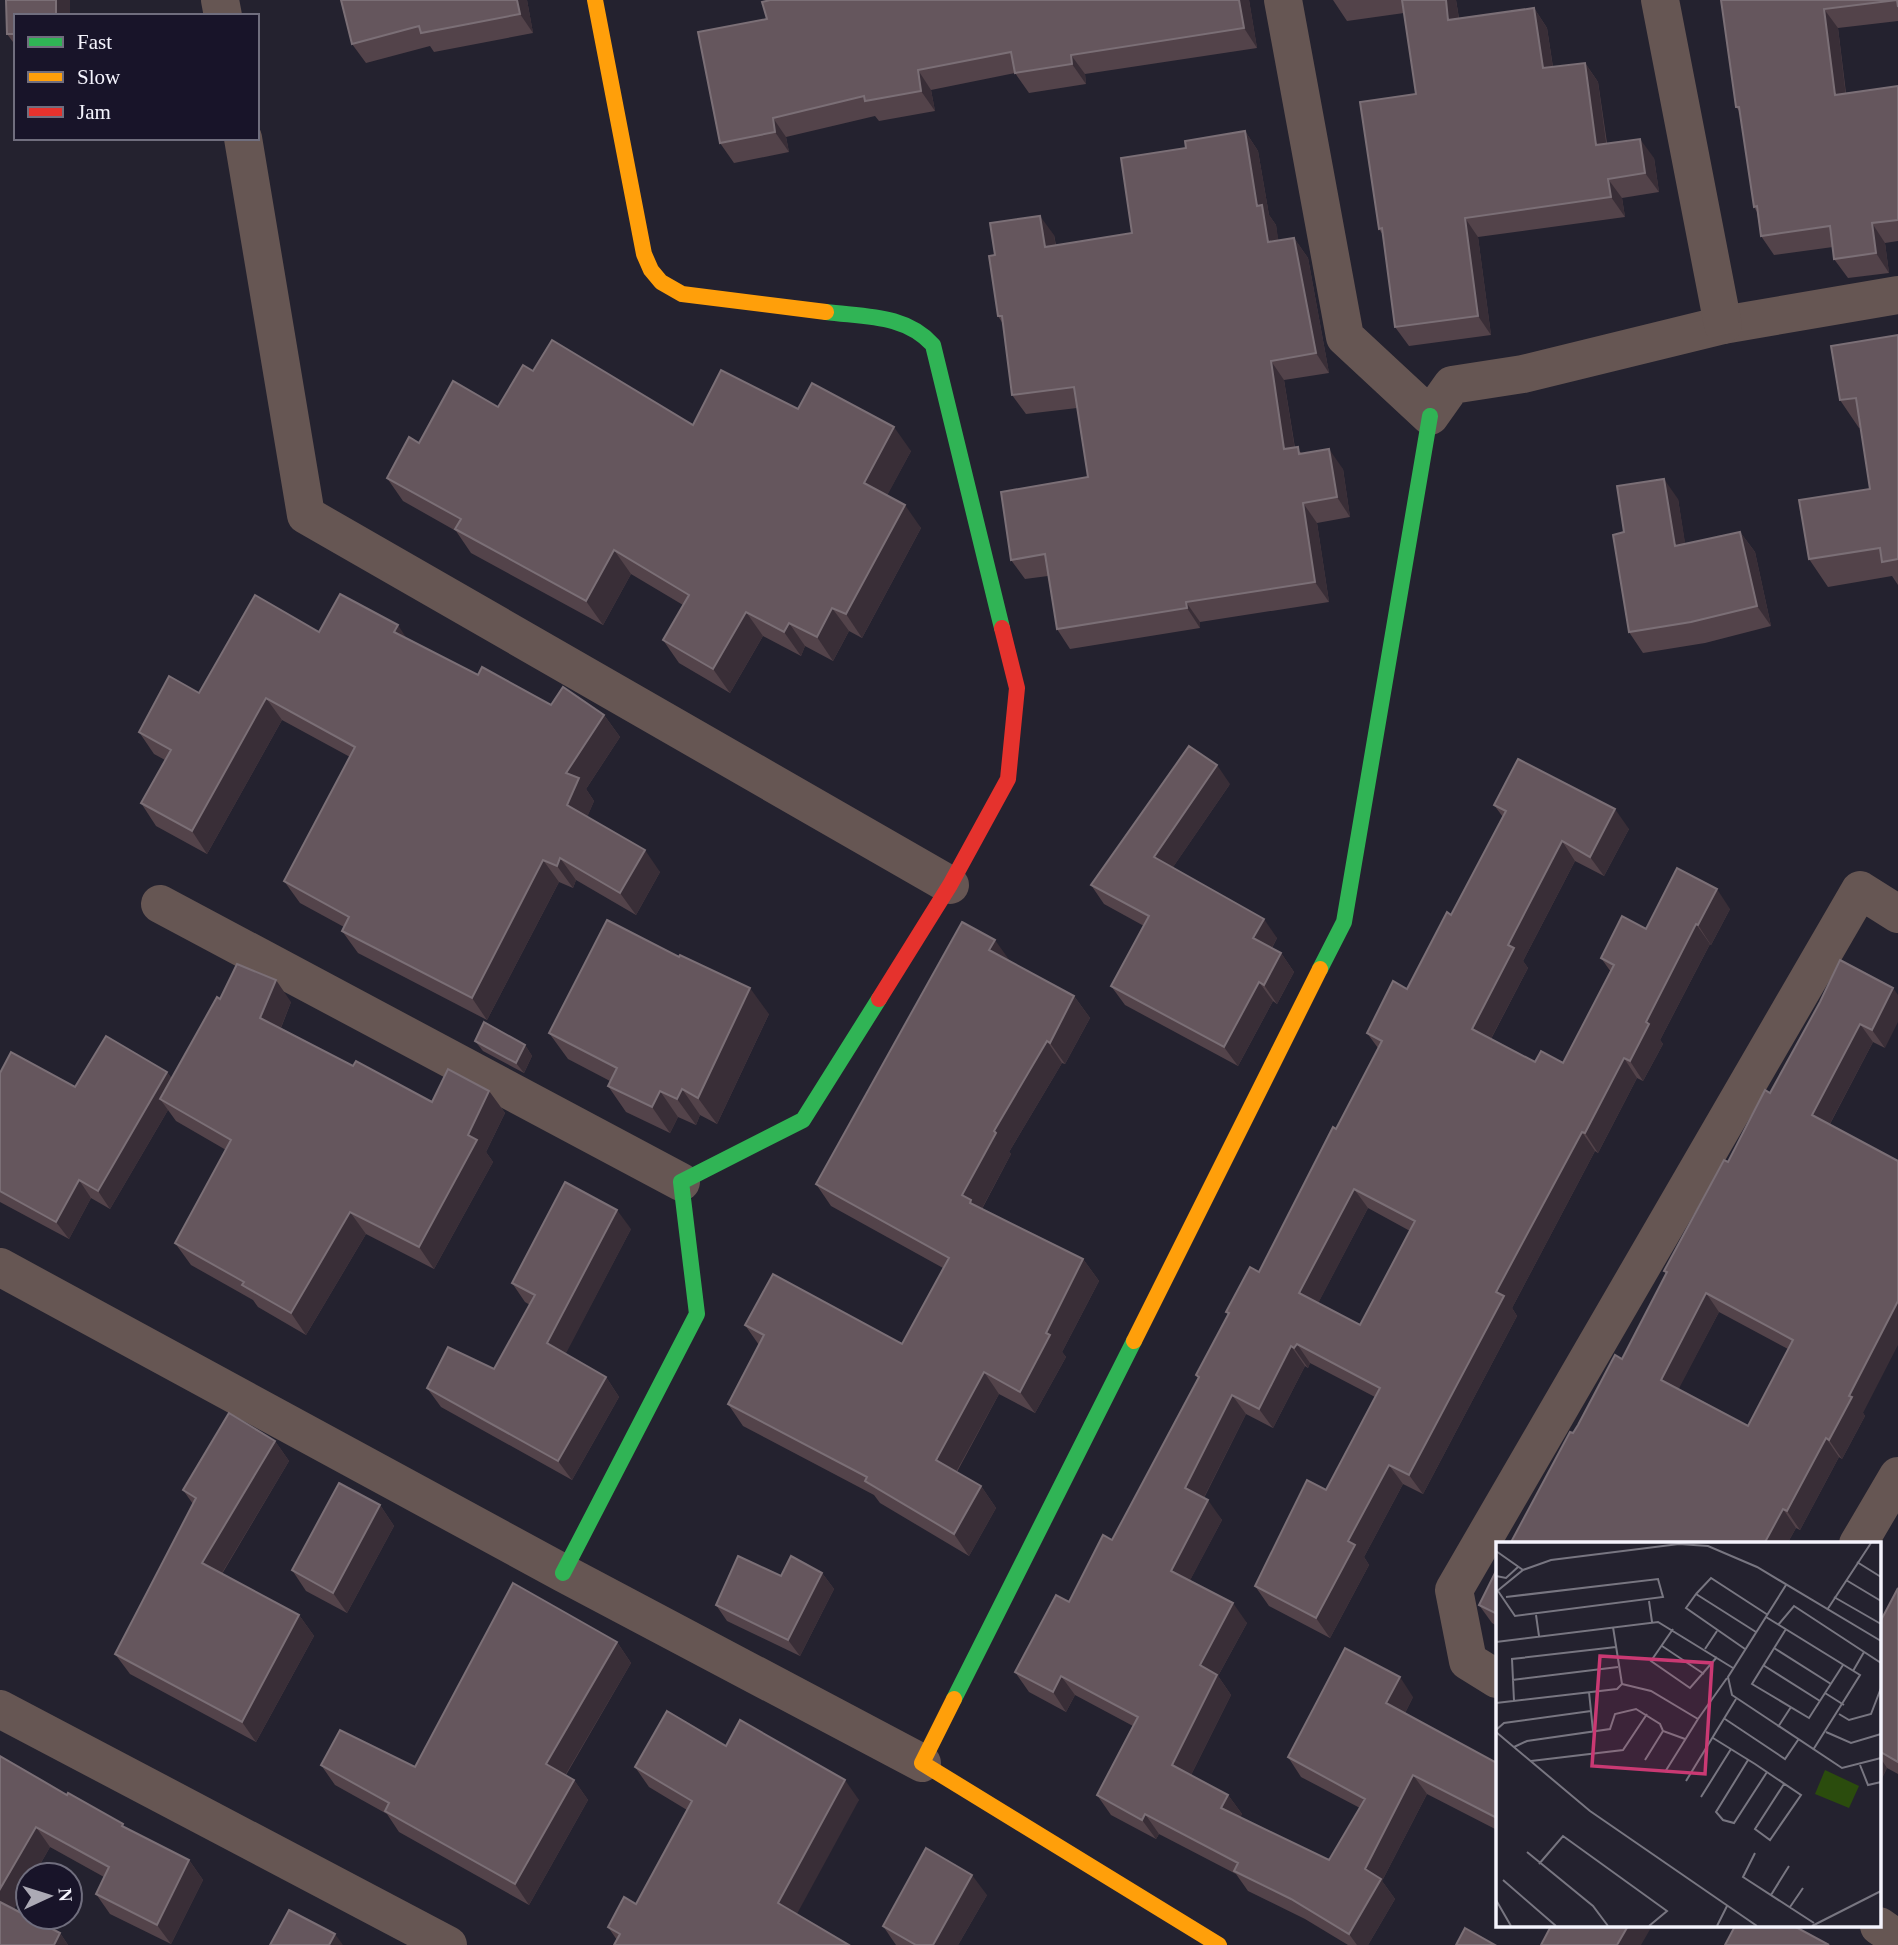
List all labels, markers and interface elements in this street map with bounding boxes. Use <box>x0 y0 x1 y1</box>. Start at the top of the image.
legend <box>14 14 259 140</box>
text: Fast <box>77 30 112 54</box>
text: Slow <box>77 65 121 89</box>
text: Jam <box>77 100 111 124</box>
inset map <box>1496 1542 1881 1927</box>
north arrow <box>14 1861 84 1931</box>
text: N <box>55 1887 76 1903</box>

